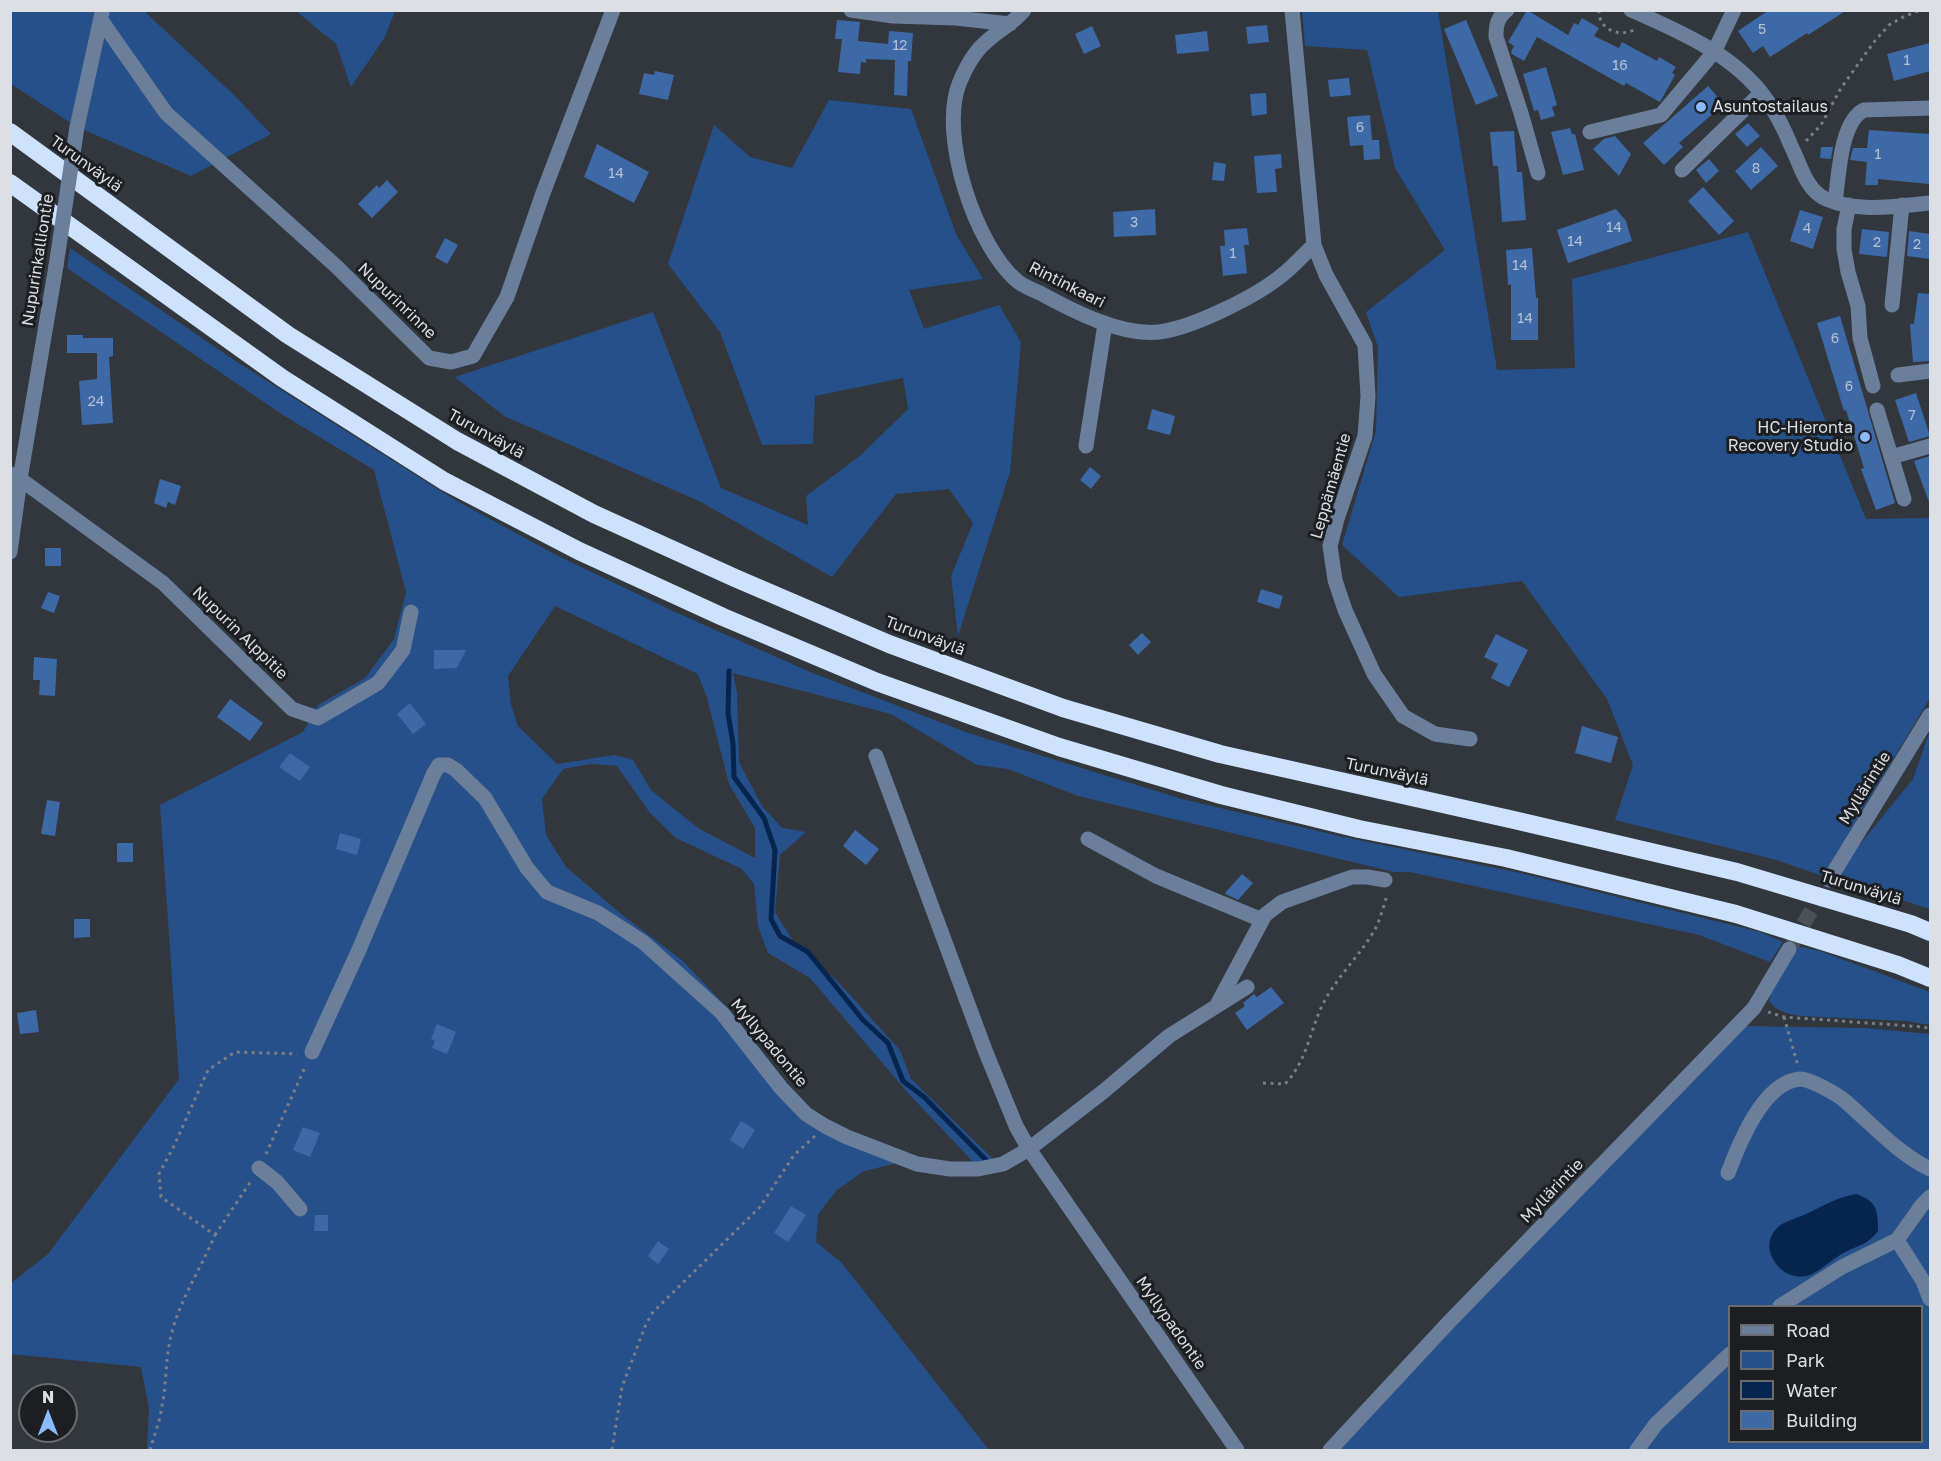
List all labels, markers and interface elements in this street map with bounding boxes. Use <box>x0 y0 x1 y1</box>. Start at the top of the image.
house number: 5 <box>1758 22 1766 38</box>
house number: 12 <box>893 38 907 54</box>
house number: 1 <box>1904 53 1910 69</box>
house number: 16 <box>1612 58 1628 74</box>
place label: Asuntostailaus <box>1713 97 1828 117</box>
marker: Asuntostailaus <box>1694 100 1708 114</box>
house number: 6 <box>1356 120 1364 136</box>
street label: Turunväylä <box>46 132 126 196</box>
house number: 1 <box>1875 147 1881 163</box>
house number: 8 <box>1752 161 1760 177</box>
house number: 14 <box>608 166 624 182</box>
street label: Nupurinkalliontie <box>18 193 58 327</box>
house number: 3 <box>1130 215 1138 231</box>
house number: 14 <box>1606 220 1622 236</box>
house number: 4 <box>1803 221 1811 237</box>
house number: 14 <box>1567 234 1583 250</box>
house number: 2 <box>1873 235 1881 251</box>
house number: 2 <box>1913 237 1921 253</box>
house number: 1 <box>1230 246 1236 262</box>
street label: Rintinkaari <box>1026 258 1108 312</box>
house number: 14 <box>1512 258 1528 274</box>
street label: Nupurinrinne <box>354 259 440 343</box>
house number: 14 <box>1517 311 1533 327</box>
house number: 6 <box>1831 331 1839 347</box>
house number: 6 <box>1845 379 1853 395</box>
house number: 24 <box>88 394 104 410</box>
street label: Turunväylä <box>445 405 527 463</box>
house number: 7 <box>1908 408 1916 424</box>
place label: HC-Hieronta Recovery Studio <box>1728 418 1853 456</box>
marker: HC-Hieronta Recovery Studio <box>1858 430 1872 444</box>
street label: Leppämäentie <box>1307 431 1355 541</box>
street label: Nupurin Alppitie <box>188 583 292 683</box>
street label: Turunväylä <box>882 612 968 660</box>
street label: Myllärintie <box>1835 748 1895 828</box>
street label: Turunväylä <box>1344 754 1430 790</box>
street label: Turunväylä <box>1818 867 1904 909</box>
street label: Myllypadontie <box>726 995 812 1091</box>
street label: Myllärintie <box>1517 1155 1587 1227</box>
street label: Myllypadontie <box>1132 1273 1210 1373</box>
legend <box>1728 1305 1923 1443</box>
text: Road <box>1786 1319 1830 1341</box>
text: Park <box>1786 1349 1825 1371</box>
text: Water <box>1786 1379 1837 1401</box>
north arrow <box>18 1383 78 1443</box>
text: N <box>42 1387 54 1407</box>
text: Building <box>1786 1409 1857 1431</box>

